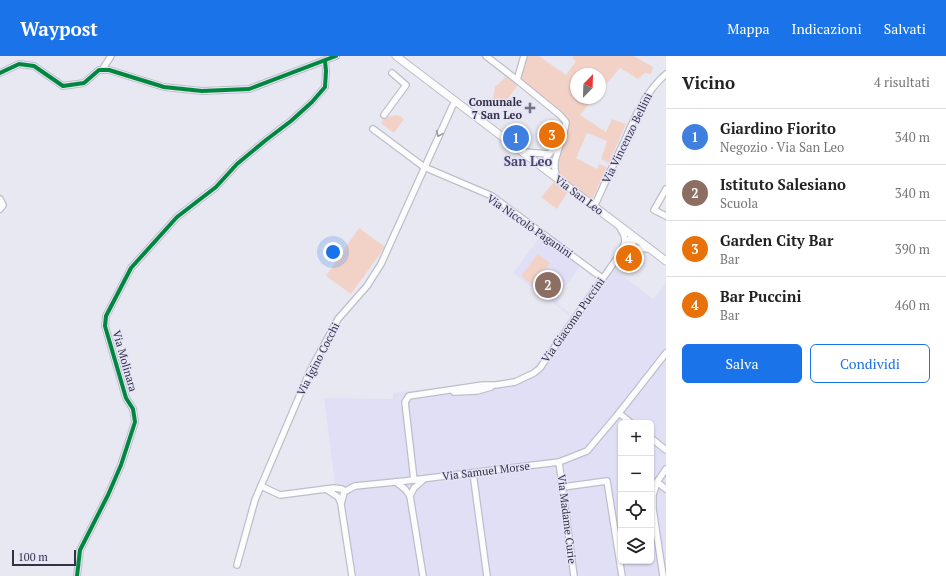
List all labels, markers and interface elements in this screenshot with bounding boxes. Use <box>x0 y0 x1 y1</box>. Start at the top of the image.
text: Waypost <box>20 16 98 41</box>
text: Mappa <box>727 19 769 38</box>
text: Indicazioni <box>791 19 862 38</box>
text: Salvati <box>884 19 926 38</box>
north arrow <box>570 68 606 104</box>
text: Vicino <box>682 71 735 94</box>
text: 4 risultati <box>874 73 930 91</box>
street label: Via Vincenzo Bellini <box>599 90 655 186</box>
place label: Comunale 7 San Leo <box>469 95 522 122</box>
marker: Comunale 7 San Leo <box>525 103 535 113</box>
text: Giardino Fiorito <box>720 118 836 138</box>
pin: 3 <box>539 120 565 150</box>
pin: 1 <box>503 123 529 153</box>
text: 1 <box>691 128 699 146</box>
text: 340 m <box>895 128 930 146</box>
one-way arrow <box>436 130 444 137</box>
text: Negozio · Via San Leo <box>720 138 844 156</box>
district label: San Leo <box>504 152 553 170</box>
street label: Via San Leo <box>552 172 606 218</box>
text: Istituto Salesiano <box>720 174 846 194</box>
text: 2 <box>691 184 699 202</box>
text: 340 m <box>895 184 930 202</box>
street label: Via Niccolò Paganini <box>484 191 576 261</box>
text: Scuola <box>720 194 758 212</box>
text: Garden City Bar <box>720 230 833 250</box>
text: 3 <box>691 240 699 258</box>
text: 390 m <box>895 240 930 258</box>
your location <box>323 242 343 262</box>
pin: 4 <box>616 243 642 273</box>
text: Bar <box>720 250 740 268</box>
pin: 2 <box>535 270 561 300</box>
street label: Via Giacomo Puccini <box>538 275 608 365</box>
text: Bar Puccini <box>720 286 801 306</box>
text: 4 <box>691 296 699 314</box>
text: 460 m <box>895 296 930 314</box>
text: Bar <box>720 306 740 324</box>
street label: Via Igino Cocchi <box>294 320 342 398</box>
street label: Via Molinara <box>110 329 141 394</box>
button: Salva <box>682 344 802 383</box>
button: Condividi <box>810 344 930 383</box>
map controls <box>618 420 654 564</box>
button: + <box>618 420 654 456</box>
button: − <box>618 456 654 492</box>
street label: Via Samuel Morse <box>441 459 531 483</box>
street label: Via Madame Curie <box>555 473 579 565</box>
button: locate <box>618 492 654 528</box>
button: layers <box>618 528 654 564</box>
scale bar <box>12 548 76 567</box>
text: 100 m <box>18 550 48 564</box>

